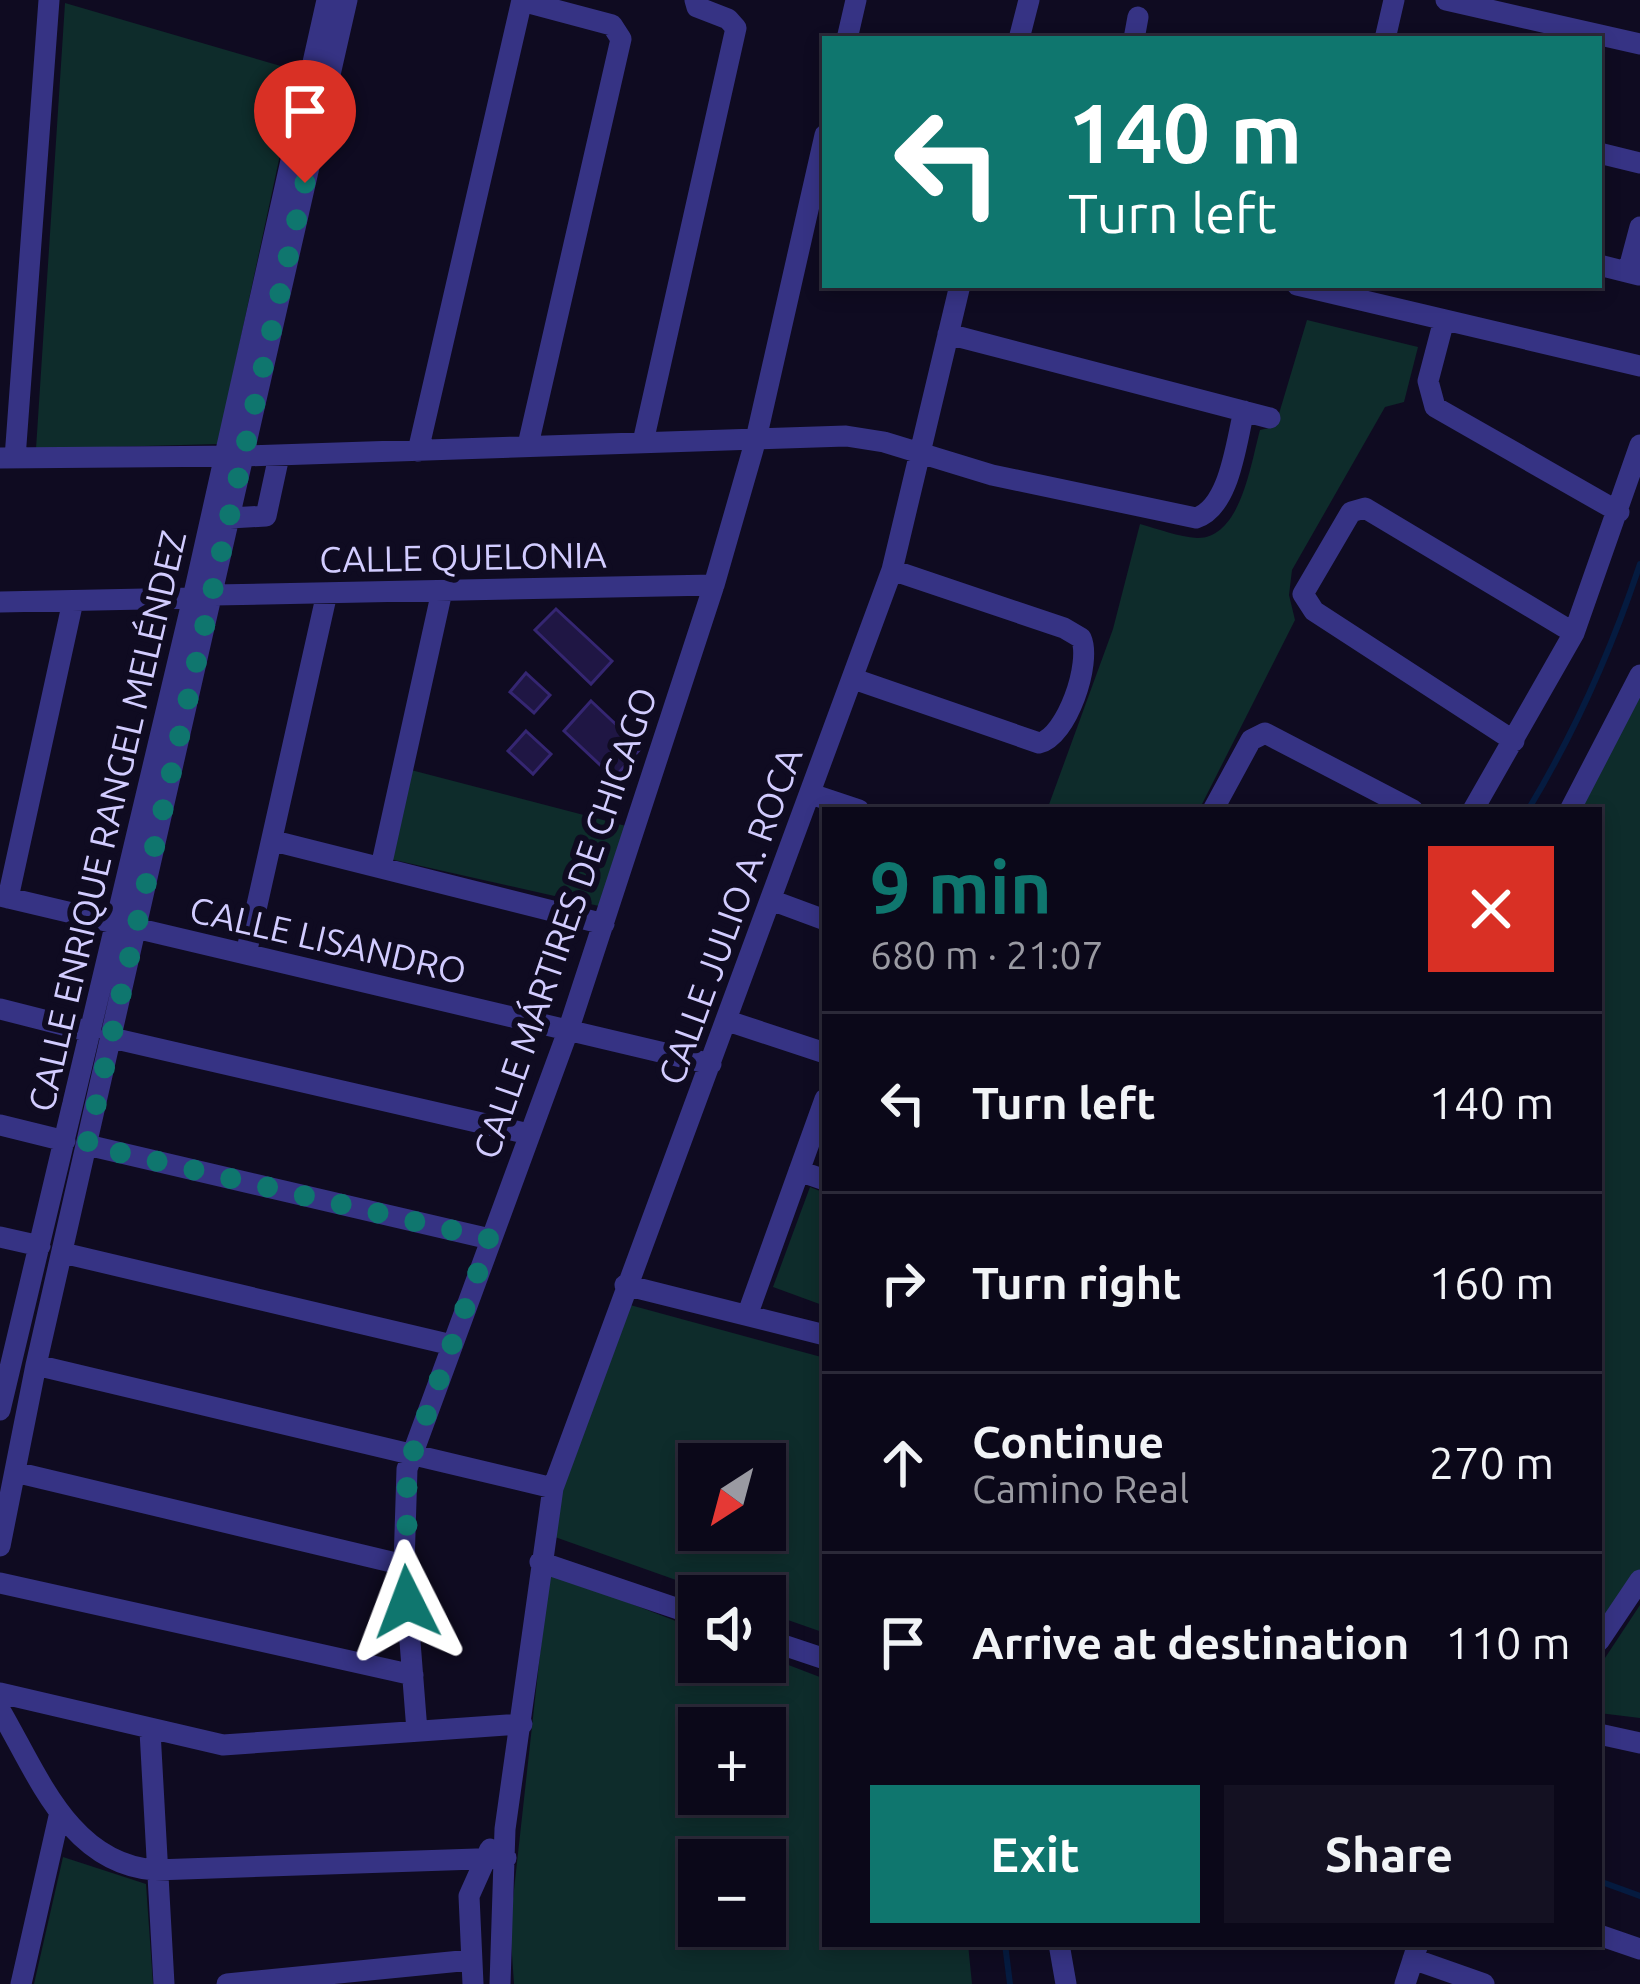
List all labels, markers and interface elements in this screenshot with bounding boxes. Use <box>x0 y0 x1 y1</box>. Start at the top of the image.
pin <box>254 60 356 183</box>
icon: arrive <box>272 78 338 144</box>
icon: left <box>870 84 1026 240</box>
text: 140 m <box>1068 85 1302 179</box>
text: Turn left <box>1068 183 1277 243</box>
street label: CALLE ENRIQUE RANGEL MELÉNDEZ <box>20 526 193 1115</box>
street label: CALLE QUELONIA <box>319 533 608 580</box>
street label: CALLE MÁRTIRES DE CHICAGO <box>464 682 665 1164</box>
street label: CALLE JULIO A. ROCA <box>649 741 810 1090</box>
button: close <box>1428 846 1554 972</box>
text: 9 min <box>870 847 1052 928</box>
street label: CALLE LISANDRO <box>186 888 470 991</box>
text: 680 m · 21:07 <box>870 933 1104 976</box>
icon: left <box>870 1070 936 1136</box>
text: Turn left <box>972 1077 1156 1128</box>
text: 140 m <box>1429 1077 1554 1128</box>
icon: right <box>870 1250 936 1316</box>
text: Turn right <box>972 1257 1181 1308</box>
text: 160 m <box>1429 1257 1554 1308</box>
text: Continue <box>972 1416 1164 1467</box>
icon: ahead <box>870 1430 936 1496</box>
text: 270 m <box>1429 1437 1554 1488</box>
north arrow <box>678 1443 786 1551</box>
map controls <box>678 1443 786 1947</box>
text: Camino Real <box>972 1467 1189 1510</box>
position arrow <box>344 1539 470 1665</box>
button: sound <box>678 1575 786 1683</box>
icon: arrive <box>870 1610 936 1676</box>
text: Arrive at destination <box>972 1617 1409 1668</box>
text: 110 m <box>1445 1617 1571 1668</box>
button: + <box>678 1707 786 1815</box>
button: Exit <box>870 1785 1200 1923</box>
button: Share <box>1224 1785 1554 1923</box>
button: − <box>678 1839 786 1947</box>

